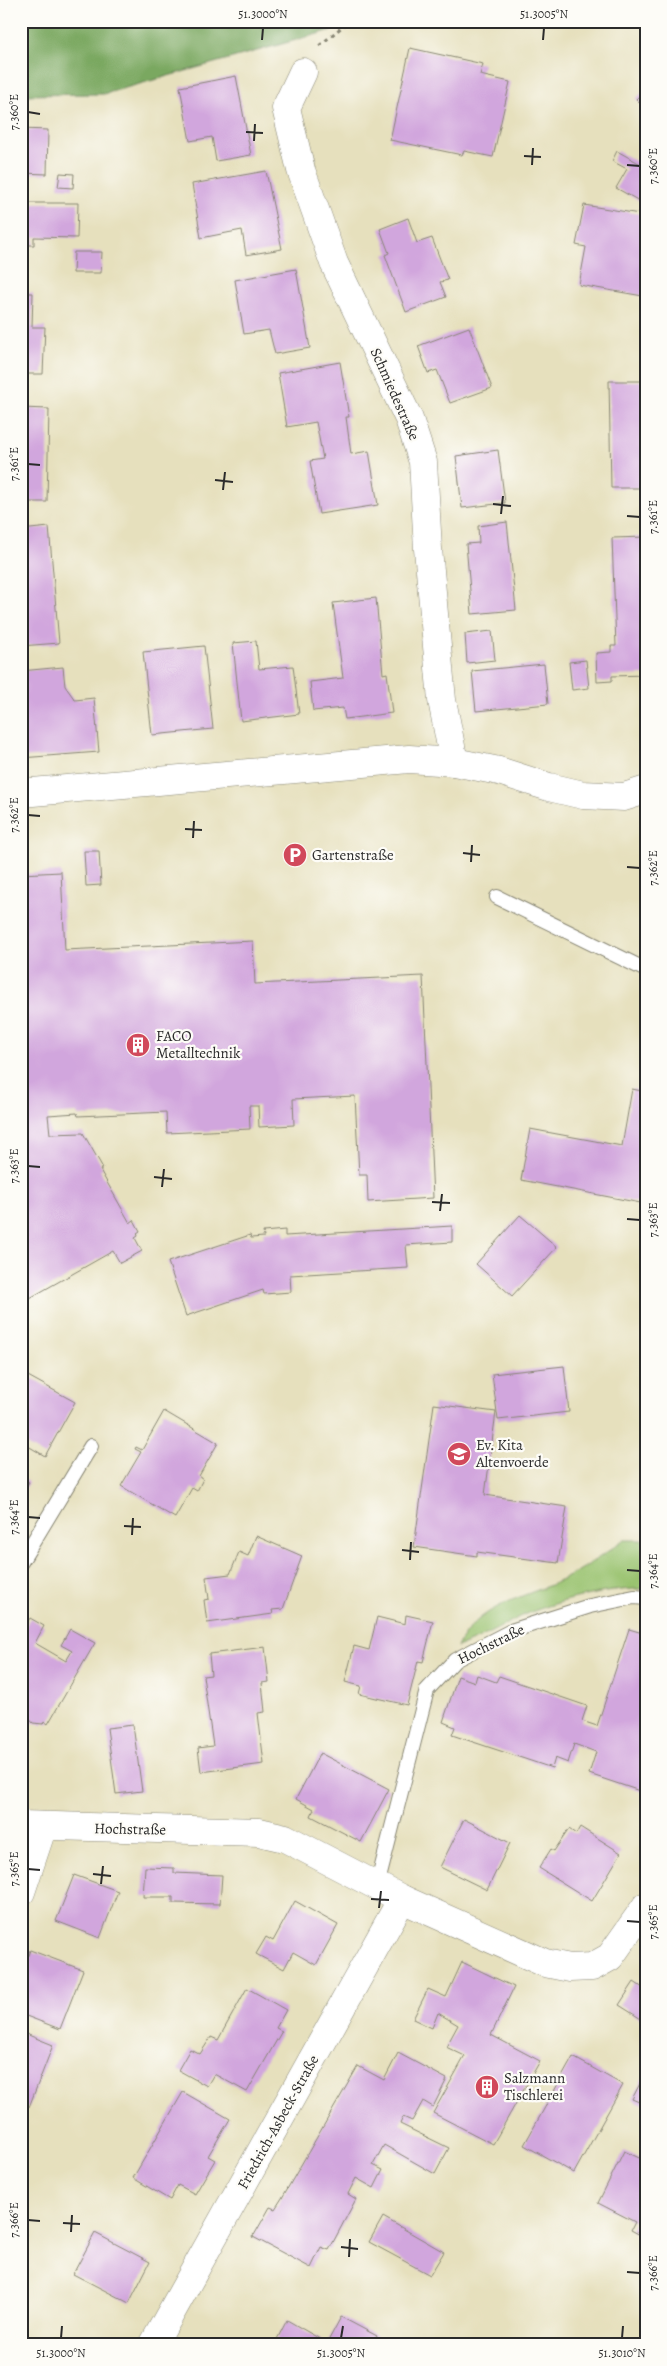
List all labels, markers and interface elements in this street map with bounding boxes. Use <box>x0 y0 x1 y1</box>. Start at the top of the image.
text: 51.3000°N <box>238 6 288 22</box>
text: 51.3005°N <box>520 6 568 22</box>
text: 7.360°E <box>6 94 22 130</box>
text: 7.360°E <box>645 148 661 184</box>
street label: Schmiedestraße <box>366 345 424 444</box>
text: 7.361°E <box>6 447 22 481</box>
text: 7.361°E <box>645 500 661 534</box>
text: 7.362°E <box>6 797 22 833</box>
parking icon: Gartenstraße <box>282 842 308 868</box>
place label: Gartenstraße <box>312 845 394 865</box>
text: 7.362°E <box>645 850 661 886</box>
place label: FACO Metalltechnik <box>156 1026 241 1063</box>
building icon: FACO Metalltechnik <box>125 1032 151 1058</box>
text: 7.363°E <box>6 1149 22 1183</box>
text: 7.363°E <box>645 1203 661 1237</box>
place label: Ev. Kita Altenvoerde <box>475 1435 549 1472</box>
school or university icon: Ev. Kita Altenvoerde <box>446 1441 472 1467</box>
text: 7.364°E <box>6 1499 22 1535</box>
text: 7.364°E <box>645 1553 661 1589</box>
street label: Hochstraße <box>454 1619 528 1669</box>
street label: Hochstraße <box>94 1818 166 1840</box>
text: 7.365°E <box>6 1851 22 1887</box>
text: 7.365°E <box>645 1904 661 1940</box>
street label: Friedrich-Asbeck-Straße <box>233 2051 323 2193</box>
place label: Salzmann Tischlerei <box>504 2068 565 2105</box>
building icon: Salzmann Tischlerei <box>474 2074 500 2100</box>
text: 7.366°E <box>6 2202 22 2238</box>
text: 7.366°E <box>645 2255 661 2291</box>
text: 51.3000°N <box>36 2345 86 2361</box>
text: 51.3005°N <box>317 2345 365 2361</box>
text: 51.3010°N <box>598 2345 646 2361</box>

